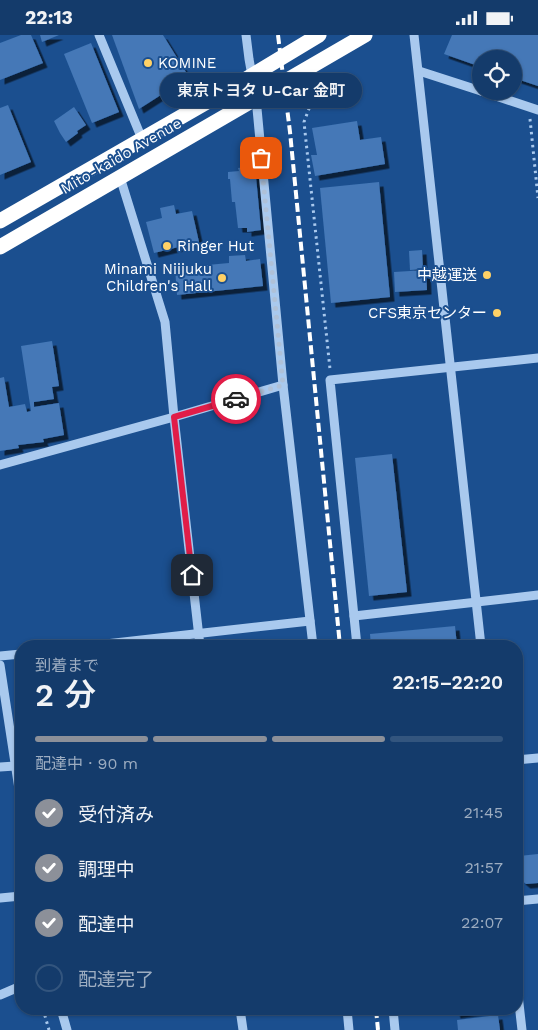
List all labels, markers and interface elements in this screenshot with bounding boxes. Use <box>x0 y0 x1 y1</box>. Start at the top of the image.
text: 22:13 <box>25 6 73 29</box>
map controls <box>472 50 522 100</box>
button: locate <box>472 50 522 100</box>
place label: KOMINE <box>158 54 216 72</box>
marker: KOMINE <box>142 57 154 69</box>
callout: 東京トヨタ U-Car 金町 <box>160 73 362 108</box>
text: 東京トヨタ U-Car 金町 <box>177 81 345 100</box>
street label: Mito-kaido Avenue <box>57 114 185 198</box>
pin <box>240 137 282 179</box>
icon: bag <box>247 144 275 172</box>
place label: Ringer Hut <box>177 237 255 255</box>
marker: Ringer Hut <box>161 240 173 252</box>
place label: Minami Niijuku Children's Hall <box>104 260 212 295</box>
place label: 中越運送 <box>417 266 477 284</box>
marker: 中越運送 <box>481 269 493 281</box>
marker: Minami Niijuku Children's Hall <box>216 272 228 284</box>
place label: CFS東京センター <box>368 304 487 322</box>
marker: CFS東京センター <box>491 307 503 319</box>
courier <box>211 374 261 424</box>
icon: car <box>222 385 250 413</box>
pin <box>171 554 213 596</box>
icon: home <box>178 561 206 589</box>
text: 到着まで <box>35 656 99 675</box>
text: 22:15–22:20 <box>392 671 503 694</box>
text: 2 分 <box>35 676 96 714</box>
text: 配達中 · 90 m <box>35 754 138 773</box>
icon: check <box>35 799 63 827</box>
text: 受付済み <box>78 803 154 826</box>
text: 21:45 <box>464 803 503 822</box>
icon: check <box>35 854 63 882</box>
text: 調理中 <box>78 858 135 881</box>
text: 21:57 <box>464 858 503 877</box>
icon: check <box>35 909 63 937</box>
text: 配達中 <box>78 913 135 936</box>
text: 22:07 <box>461 913 503 932</box>
text: 配達完了 <box>78 968 154 991</box>

